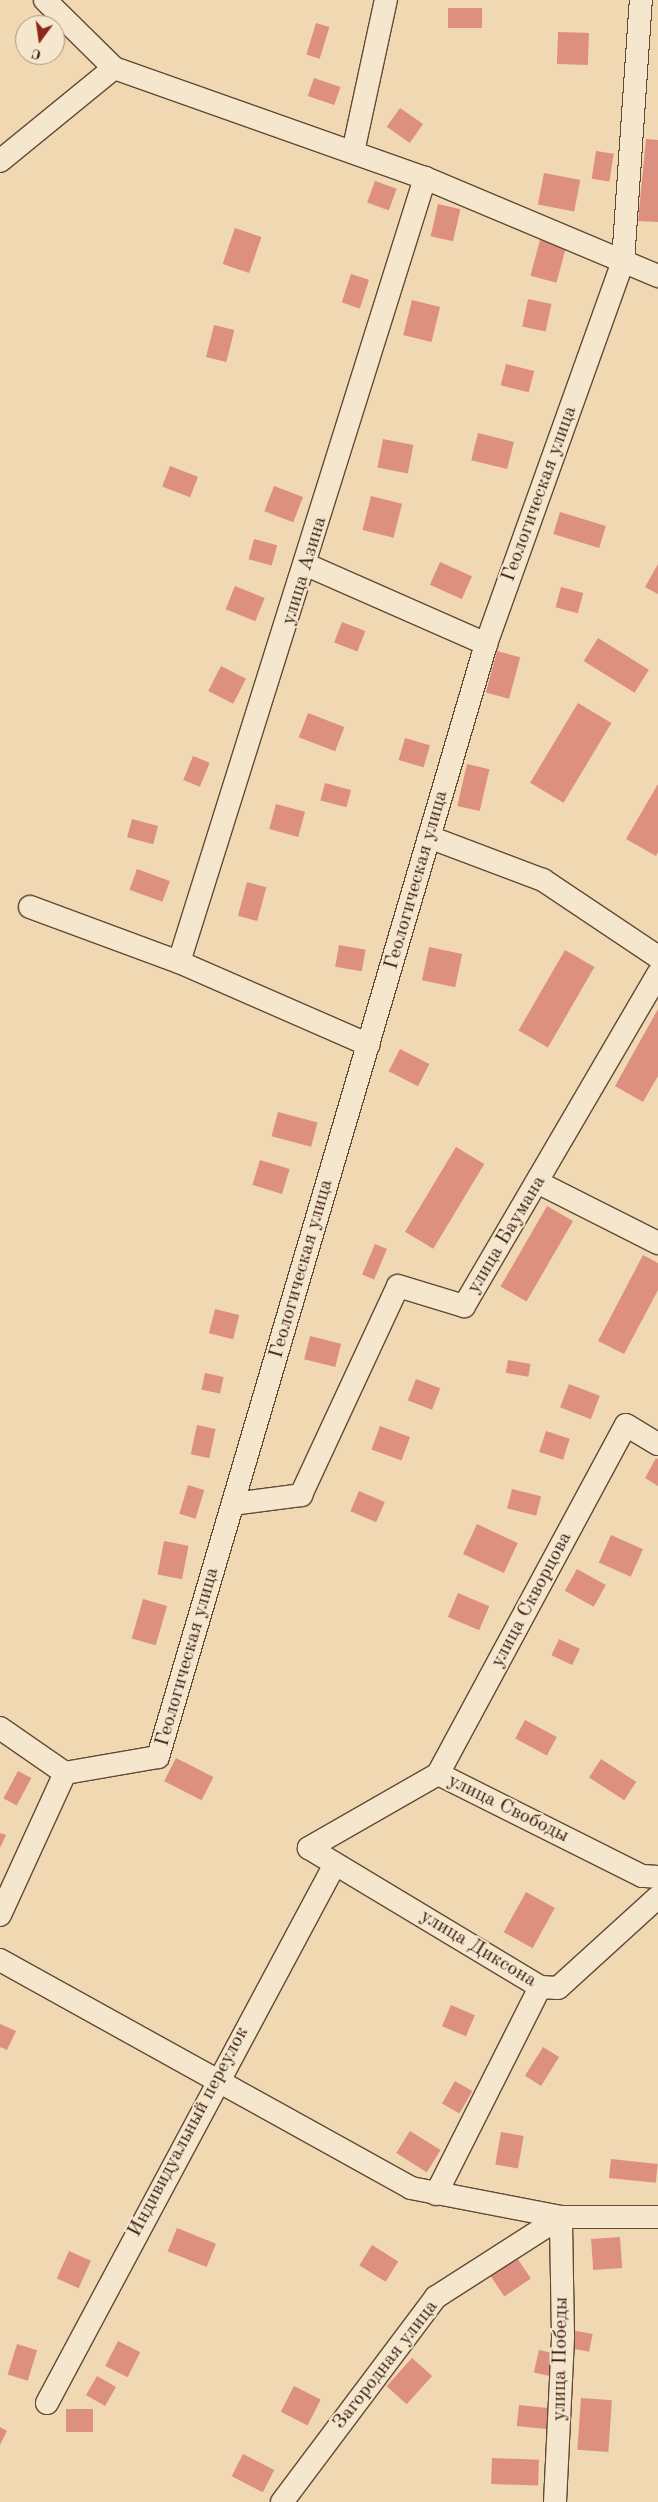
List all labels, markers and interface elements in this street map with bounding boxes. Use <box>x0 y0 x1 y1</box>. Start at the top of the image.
north arrow <box>15 15 65 65</box>
text: С <box>30 46 43 61</box>
street label: Геологическая улица <box>497 403 583 585</box>
street label: улица Азина <box>277 514 333 628</box>
street label: Геологическая улица <box>380 788 454 972</box>
street label: улица Баумана <box>462 1172 552 1298</box>
street label: Геологическая улица <box>265 1177 339 1361</box>
street label: улица Скворцова <box>486 1528 578 1672</box>
street label: Геологическая улица <box>151 1565 225 1749</box>
street label: улица Свободы <box>443 1769 573 1849</box>
street label: улица Диксона <box>415 1905 541 1993</box>
street label: Индивидуальный переулок <box>123 2023 255 2241</box>
street label: Загородная улица <box>328 2296 444 2434</box>
street label: улица Победы <box>548 2297 574 2421</box>

